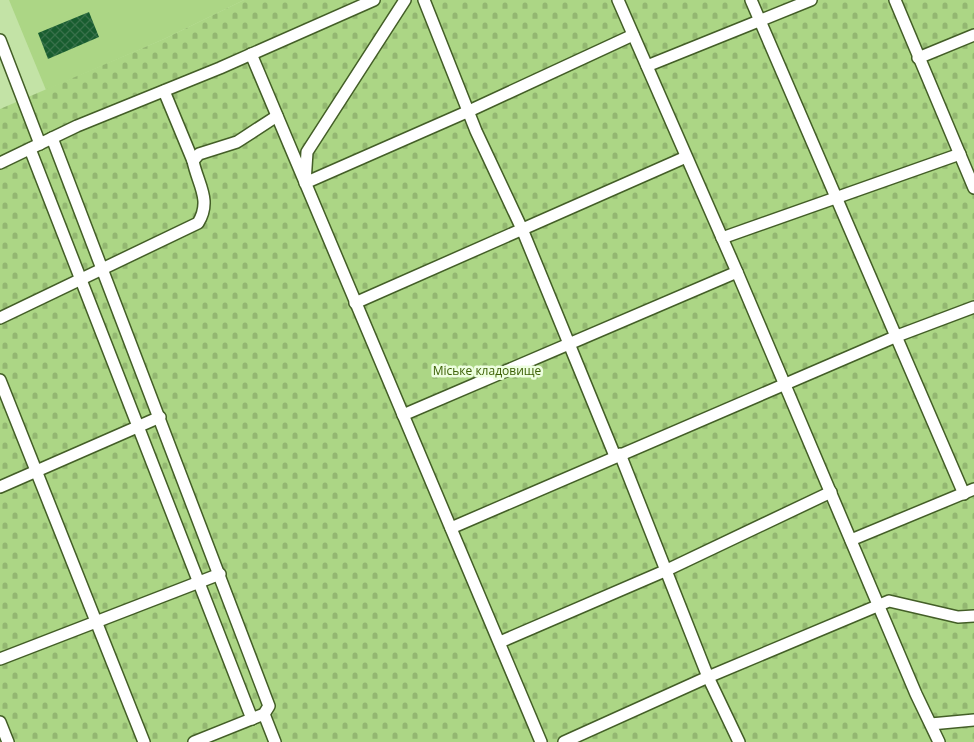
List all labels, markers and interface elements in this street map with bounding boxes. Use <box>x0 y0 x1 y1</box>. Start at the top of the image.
park label: Міське кладовище <box>433 362 542 379</box>

